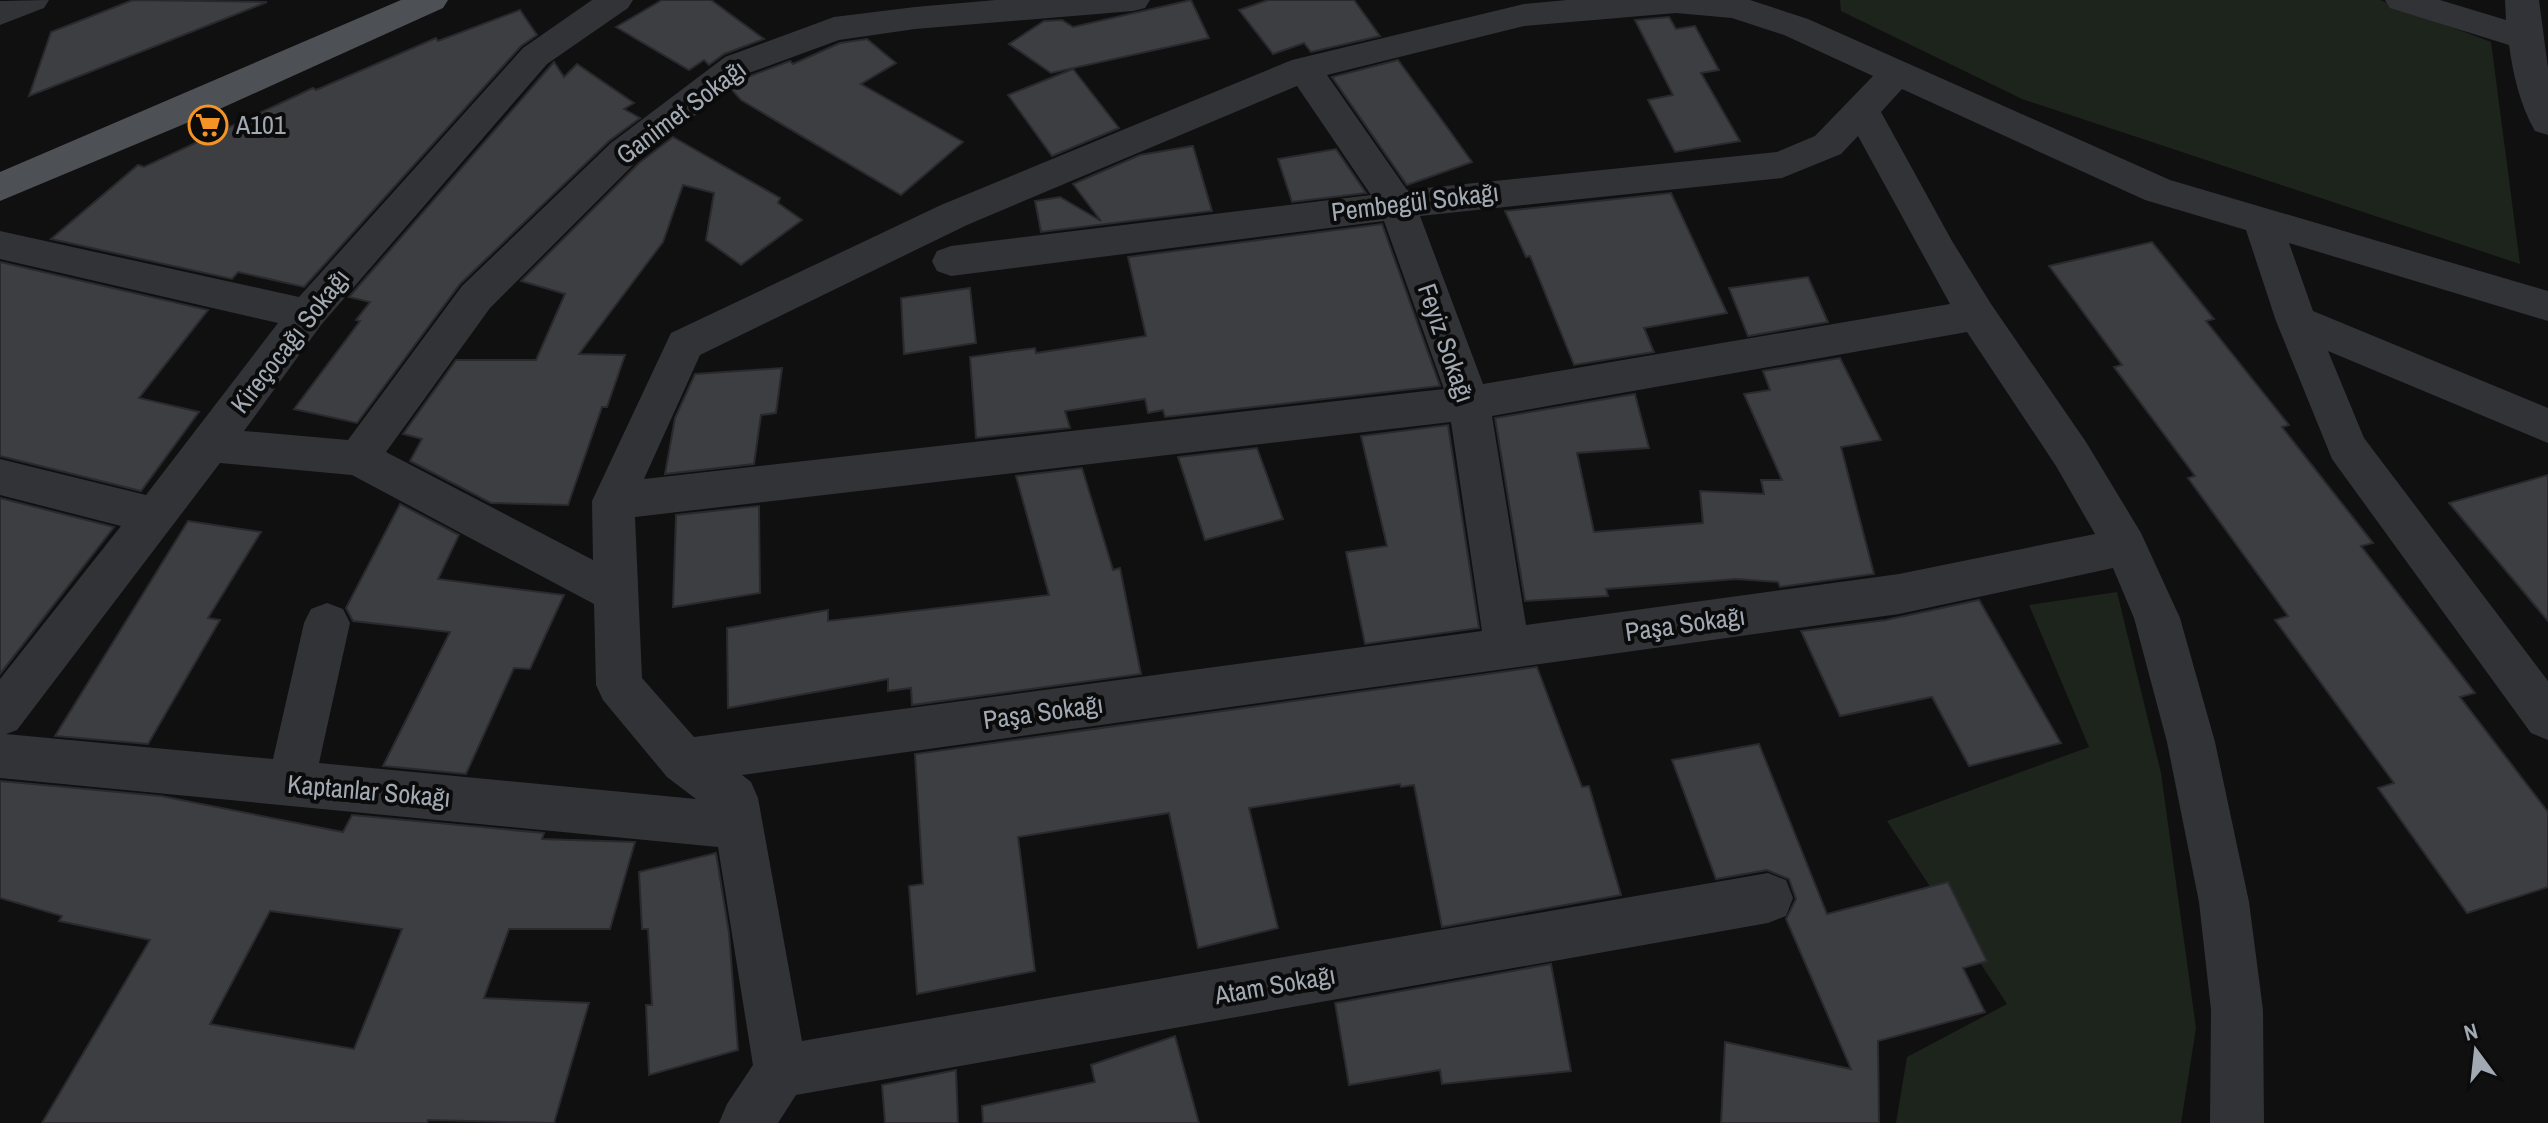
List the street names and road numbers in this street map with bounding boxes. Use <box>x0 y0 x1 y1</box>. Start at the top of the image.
street label: Ganimet Sokağı <box>609 51 753 172</box>
street label: Pembegül Sokağı <box>1329 174 1501 229</box>
street label: Kireçocağı Sokağı <box>222 261 357 420</box>
street label: Feyiz Sokağı <box>1410 279 1483 407</box>
street label: Paşa Sokağı <box>1623 598 1747 649</box>
street label: Paşa Sokağı <box>981 686 1105 737</box>
street label: Kaptanlar Sokağı <box>286 766 452 815</box>
street label: Atam Sokağı <box>1211 957 1338 1013</box>

